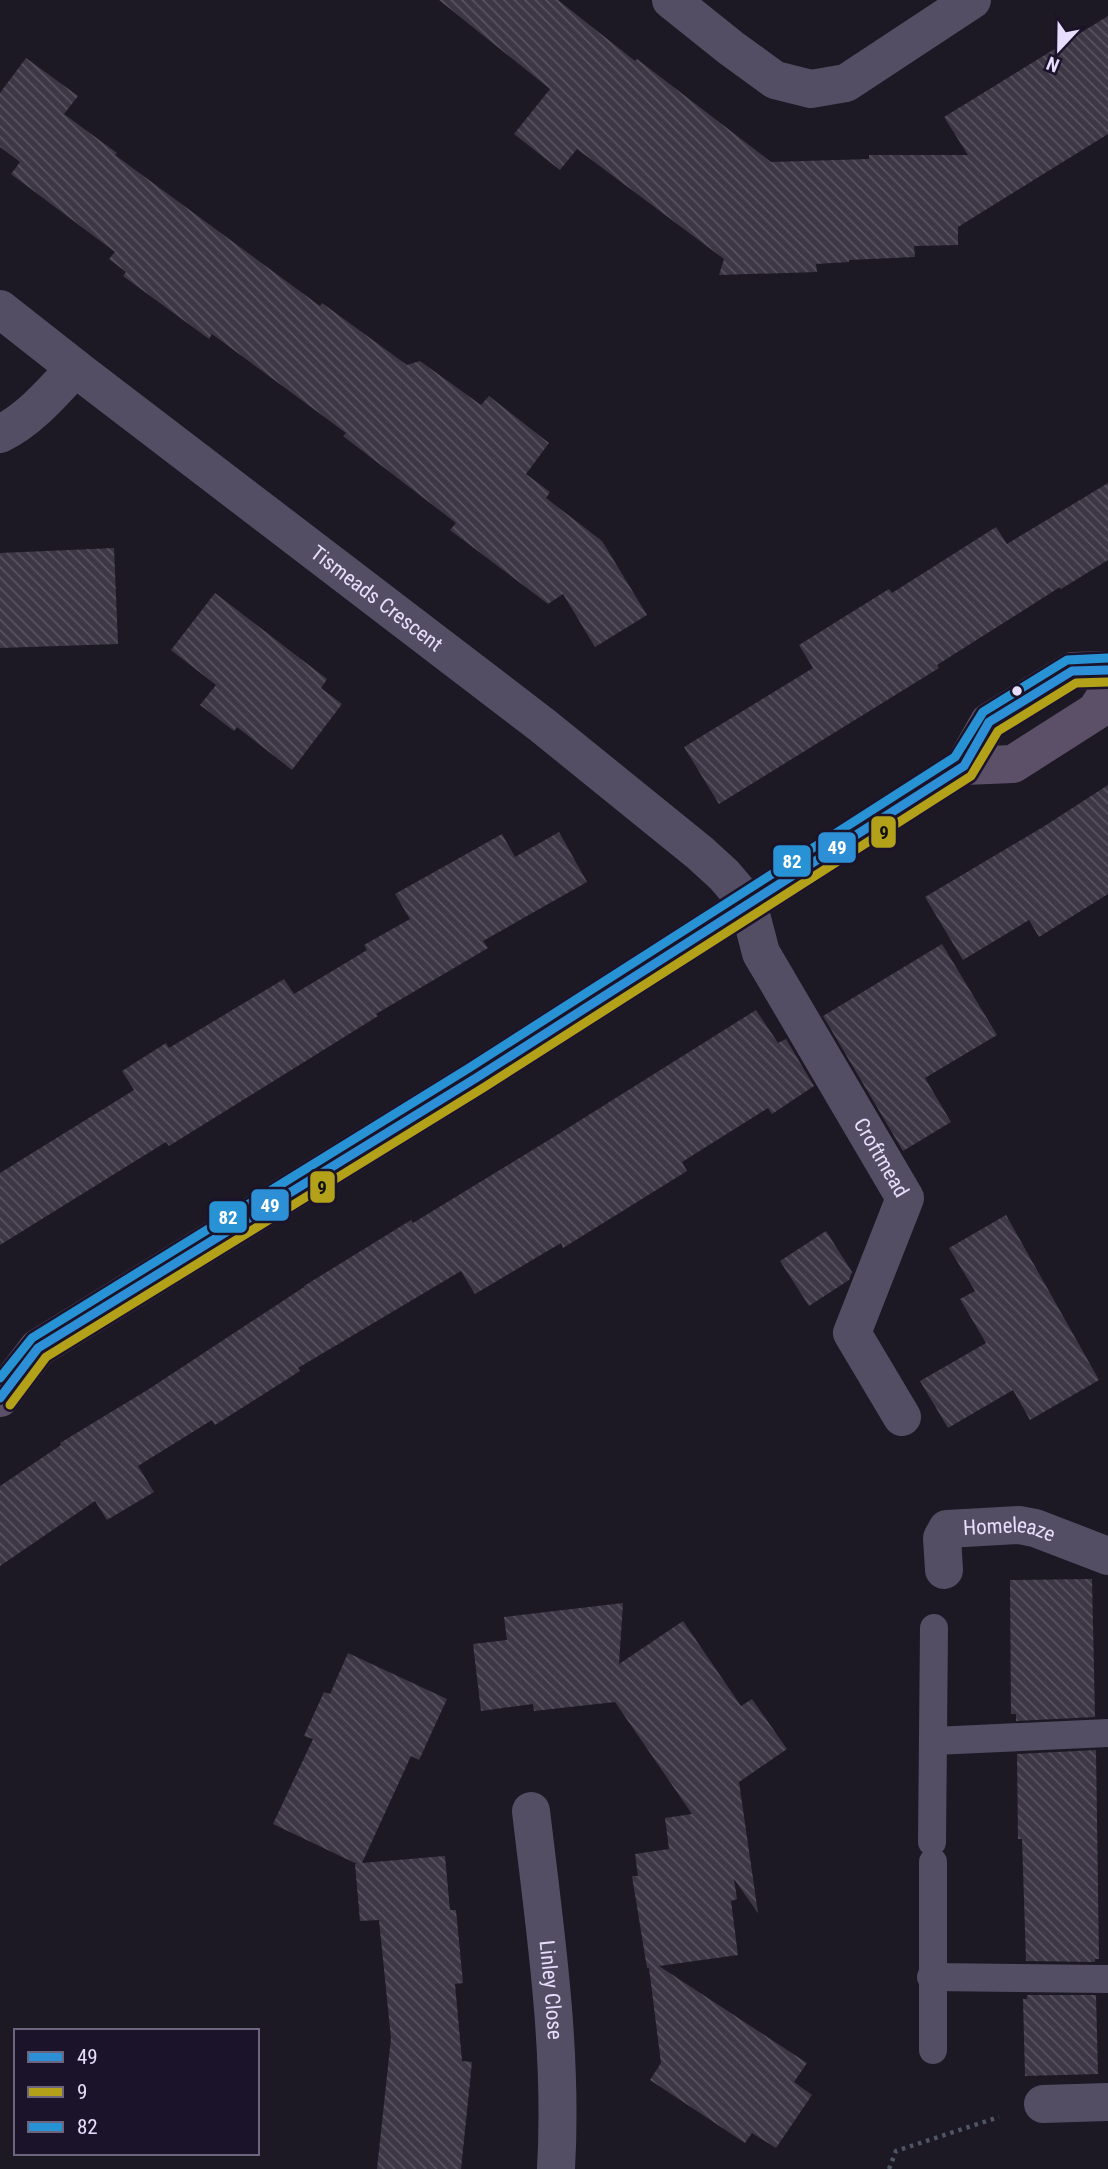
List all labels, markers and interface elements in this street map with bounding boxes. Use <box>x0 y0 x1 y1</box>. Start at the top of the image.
north arrow <box>1024 14 1094 84</box>
text: N <box>1043 51 1063 77</box>
street label: Tismeads Crescent <box>306 541 447 656</box>
unlabelled marker <box>1010 684 1024 698</box>
line badge: 9 <box>870 815 897 849</box>
text: 9 <box>879 821 889 844</box>
line badge: 49 <box>817 831 857 864</box>
text: 49 <box>827 836 847 859</box>
line badge: 82 <box>772 844 812 878</box>
text: 82 <box>782 850 802 873</box>
street label: Croftmead <box>849 1114 914 1201</box>
line badge: 9 <box>309 1170 336 1204</box>
text: 9 <box>317 1176 327 1199</box>
line badge: 49 <box>250 1188 290 1222</box>
text: 49 <box>260 1194 280 1217</box>
line badge: 82 <box>208 1200 248 1234</box>
text: 82 <box>218 1206 238 1229</box>
street label: Homeleaze <box>963 1513 1059 1547</box>
street label: Linley Close <box>534 1939 567 2041</box>
legend <box>14 2029 259 2155</box>
text: 49 <box>77 2045 98 2069</box>
text: 9 <box>77 2080 87 2104</box>
text: 82 <box>77 2115 98 2139</box>

